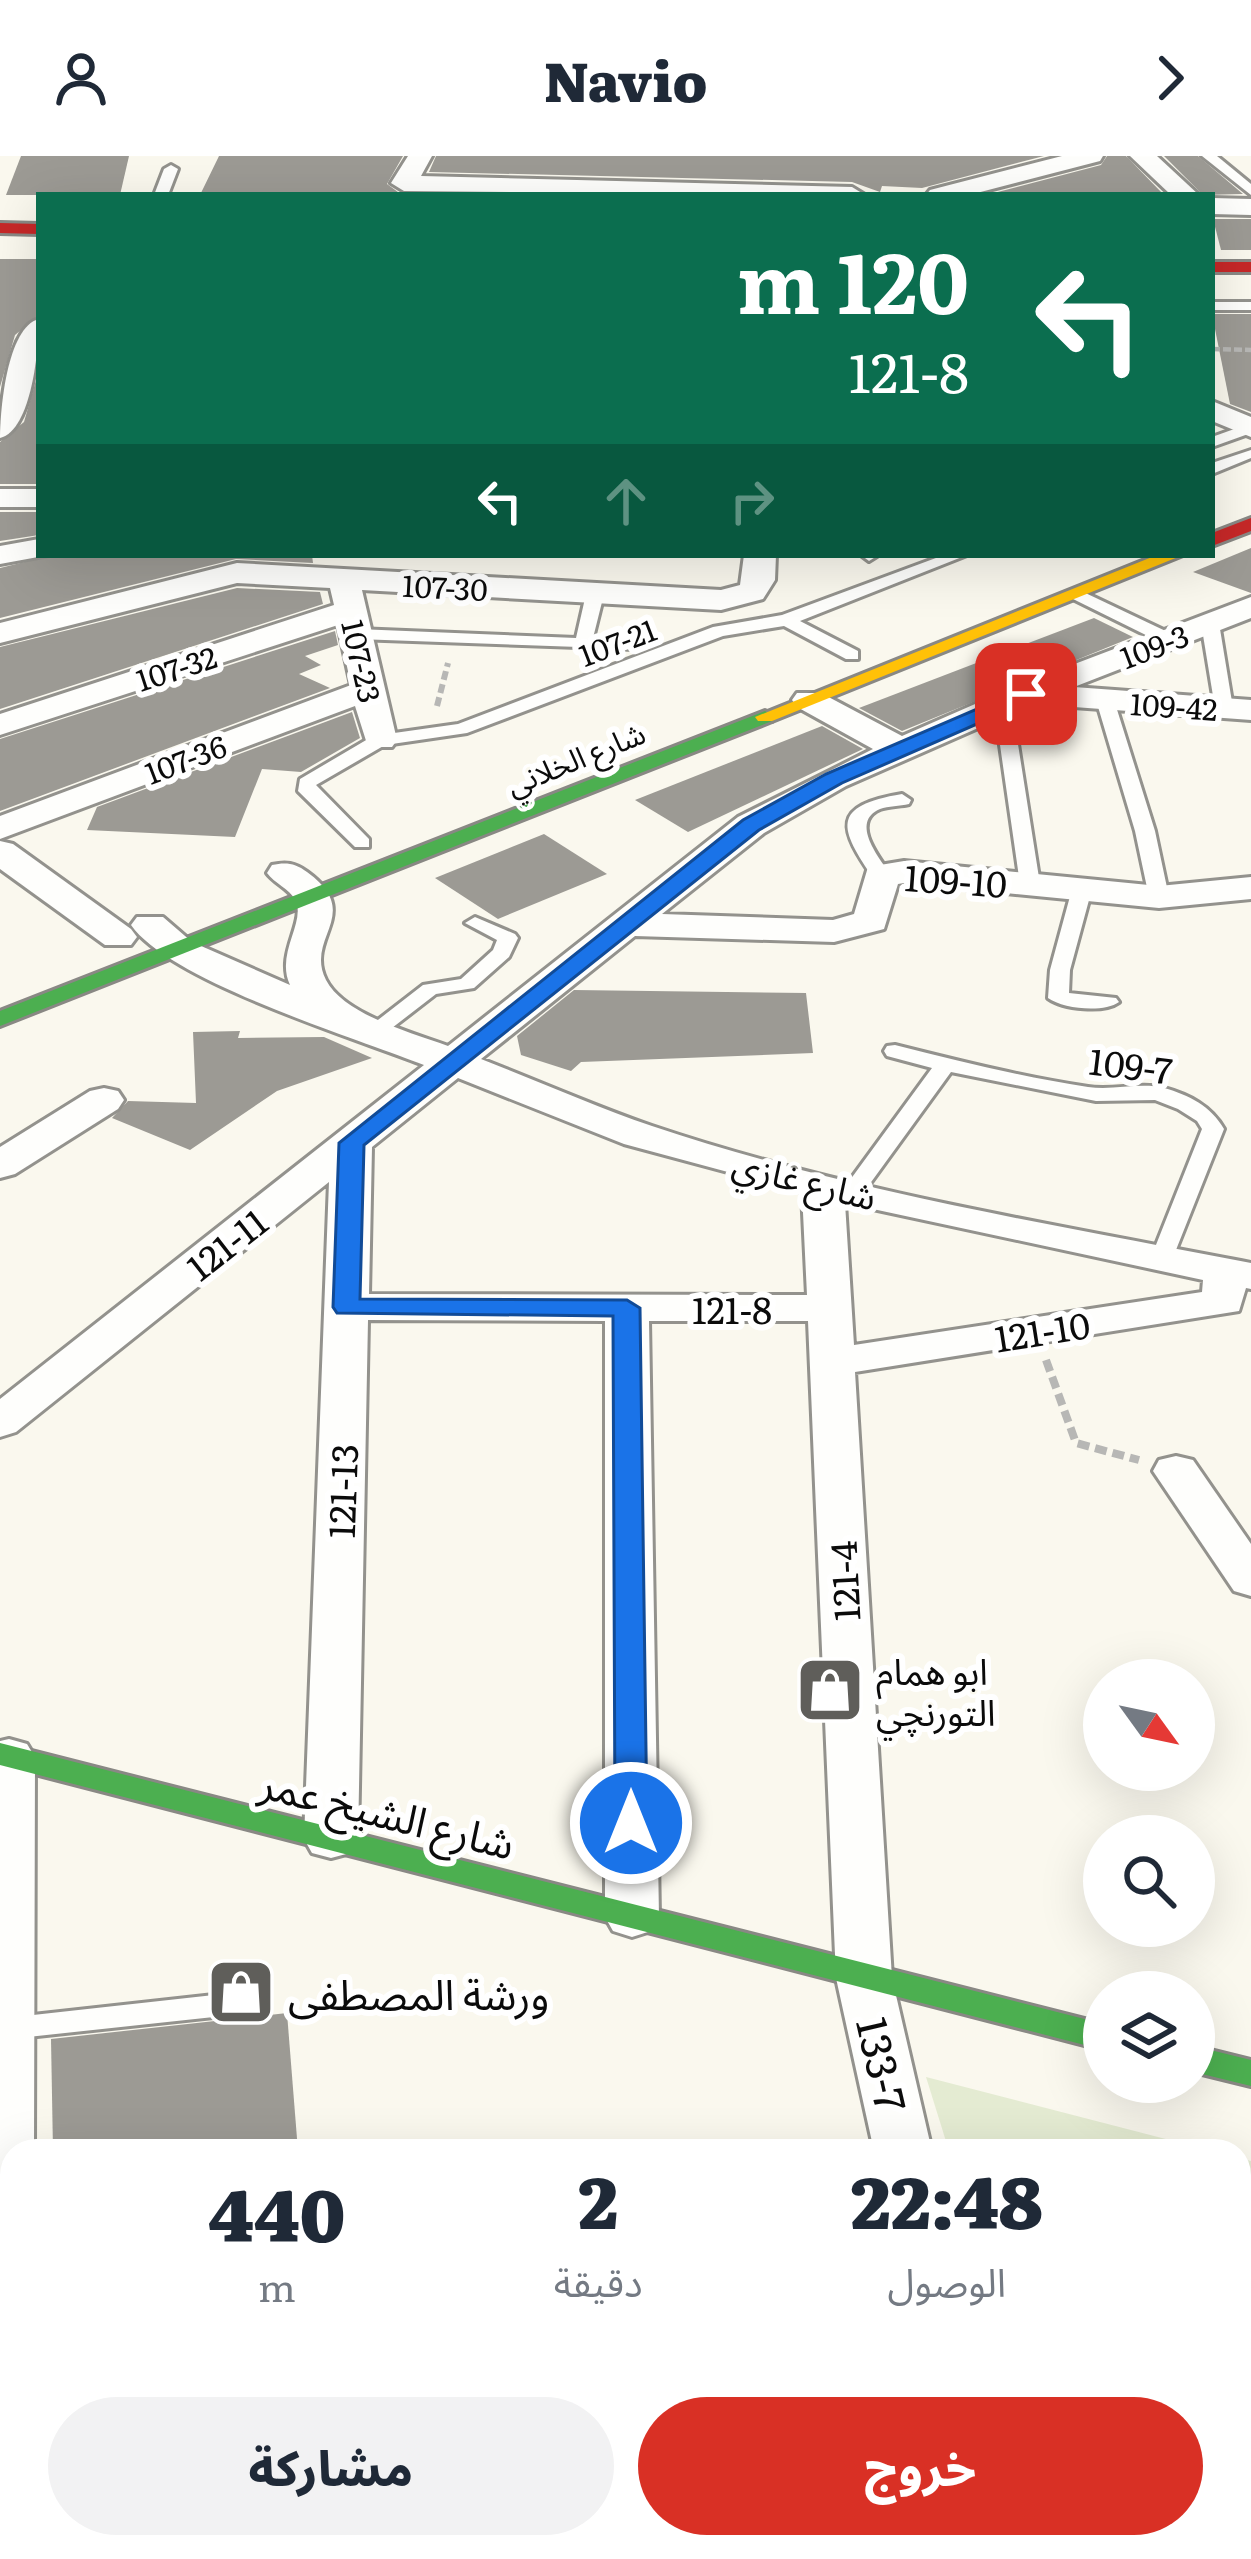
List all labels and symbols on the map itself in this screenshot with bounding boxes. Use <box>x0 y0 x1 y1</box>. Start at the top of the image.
street label: 107-30 <box>401 562 489 610</box>
street label: 107-21 <box>572 606 662 676</box>
street label: 109-3 <box>1113 612 1195 678</box>
street label: 107-23 <box>332 615 394 707</box>
street label: 107-32 <box>130 633 222 701</box>
pin <box>975 643 1077 745</box>
street label: 109-42 <box>1129 680 1219 730</box>
street label: شارع الخلاني <box>499 709 653 809</box>
street label: 107-36 <box>138 722 232 794</box>
street label: 109-10 <box>903 849 1009 909</box>
street label: 109-7 <box>1087 1033 1175 1095</box>
street label: شارع غازي <box>726 1135 883 1226</box>
street label: 121-11 <box>174 1195 278 1291</box>
street label: 121-8 <box>692 1282 772 1335</box>
street label: 121-10 <box>991 1296 1093 1364</box>
street label: 121-13 <box>313 1443 369 1539</box>
street label: 121-4 <box>814 1539 872 1622</box>
place label: ابو همام التورنچي <box>876 1643 996 1741</box>
shop icon: ابو همام التورنچي <box>795 1655 865 1725</box>
north arrow <box>1083 1659 1215 1791</box>
street label: شارع الشيخ عمر <box>251 1749 522 1876</box>
position arrow <box>568 1760 694 1886</box>
shop icon: ورشة المصطفى <box>206 1957 276 2027</box>
place label: ورشة المصطفى <box>288 1961 549 2023</box>
street label: 133-7 <box>843 2011 925 2117</box>

